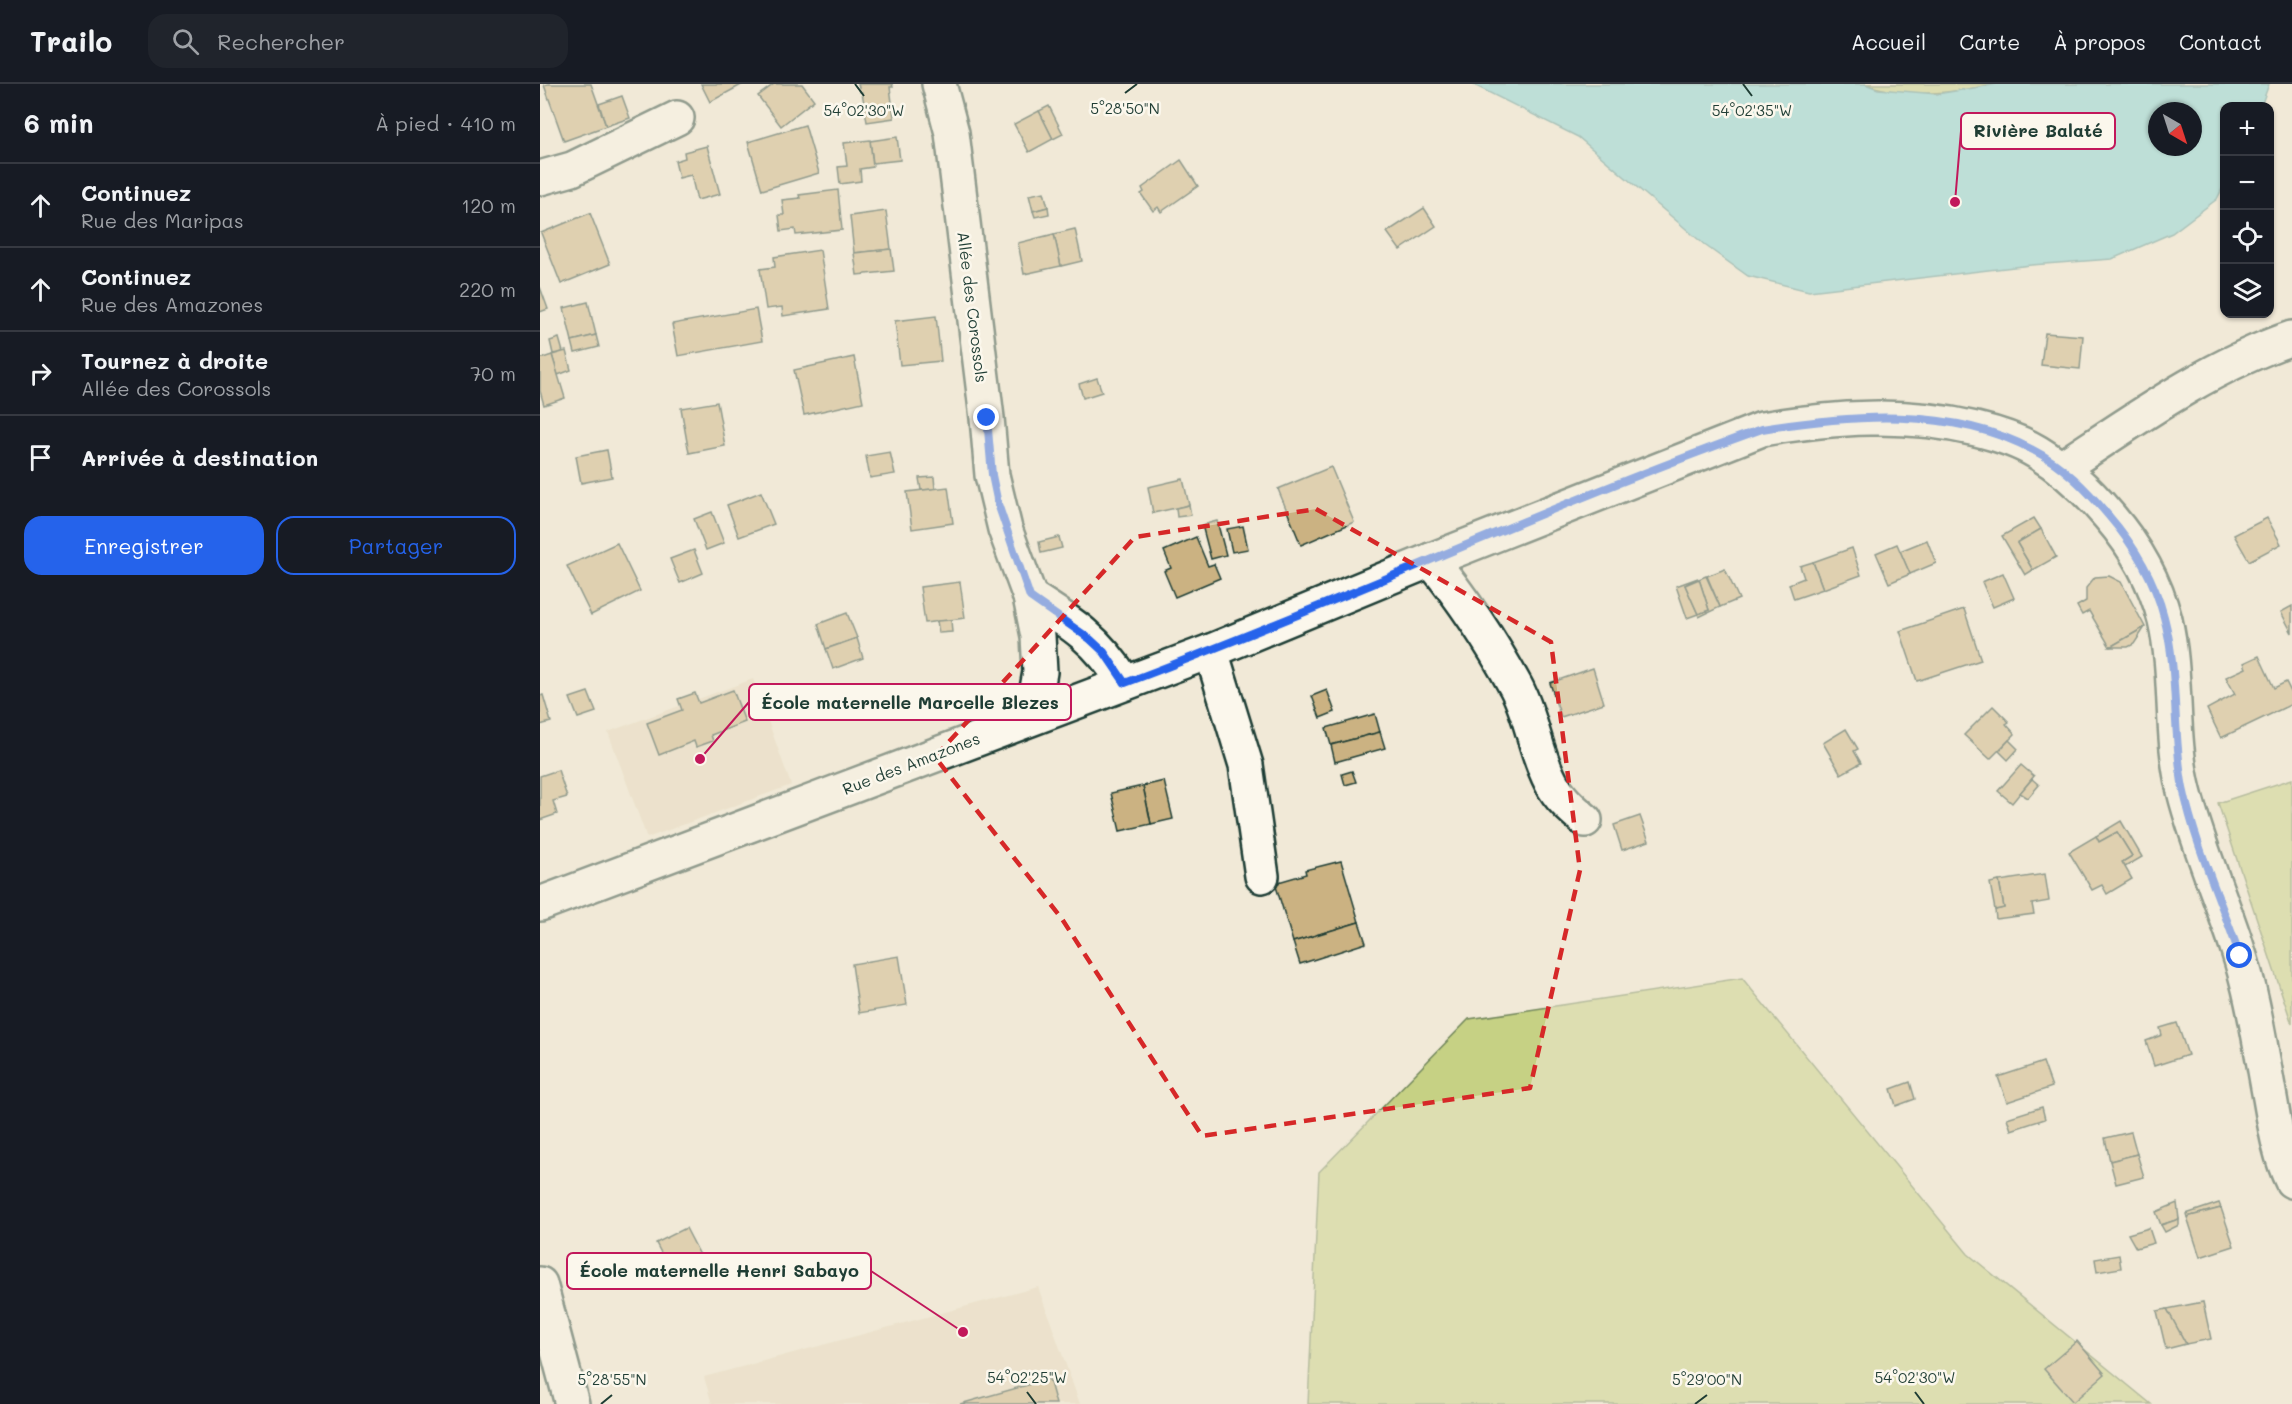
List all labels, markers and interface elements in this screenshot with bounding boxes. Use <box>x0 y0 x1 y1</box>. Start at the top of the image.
search box <box>148 14 568 68</box>
text: Trailo <box>30 23 112 59</box>
icon: search <box>169 25 202 58</box>
text: Rechercher <box>217 27 345 56</box>
text: Accueil <box>1851 28 1926 55</box>
text: Carte <box>1959 28 2020 55</box>
text: À propos <box>2053 28 2146 55</box>
text: Contact <box>2179 28 2262 55</box>
text: 5°28'50"N <box>1090 98 1160 118</box>
text: 54°02'30"W <box>824 100 904 120</box>
text: 54°02'35"W <box>1712 100 1792 120</box>
north arrow <box>2148 102 2202 156</box>
map controls <box>2220 102 2274 318</box>
button: + <box>2220 102 2274 156</box>
text: 6 min <box>24 106 93 140</box>
text: À pied · 410 m <box>375 110 516 136</box>
callout: Rivière Balaté <box>1961 113 2115 149</box>
text: Rivière Balaté <box>1973 118 2103 142</box>
button: − <box>2220 156 2274 210</box>
text: Continuez <box>81 178 191 207</box>
icon: ahead <box>24 189 57 222</box>
text: 120 m <box>461 192 516 218</box>
text: Rue des Maripas <box>81 207 244 233</box>
button: locate <box>2220 210 2274 264</box>
street label: Allée des Corossols <box>953 230 993 384</box>
text: Continuez <box>81 262 191 291</box>
button: layers <box>2220 264 2274 318</box>
icon: ahead <box>24 273 57 306</box>
text: 220 m <box>459 276 516 302</box>
text: Rue des Amazones <box>81 291 263 317</box>
text: Tournez à droite <box>81 346 268 375</box>
icon: right <box>24 357 57 390</box>
text: 70 m <box>470 360 516 386</box>
text: Allée des Corossols <box>81 375 271 401</box>
route end <box>973 404 999 430</box>
icon: arrive <box>24 441 57 474</box>
text: Arrivée à destination <box>81 443 318 472</box>
button: Enregistrer <box>24 516 264 575</box>
button: Partager <box>276 516 516 575</box>
callout: École maternelle Marcelle Blezes <box>749 684 1071 720</box>
text: École maternelle Marcelle Blezes <box>761 690 1059 714</box>
street label: Rue des Amazones <box>839 727 983 799</box>
route start <box>2226 942 2252 968</box>
callout: École maternelle Henri Sabayo <box>567 1253 871 1289</box>
text: École maternelle Henri Sabayo <box>579 1258 859 1282</box>
text: 54°02'25"W <box>987 1367 1067 1387</box>
text: 54°02'30"W <box>1875 1367 1955 1387</box>
text: 5°28'55"N <box>577 1369 647 1389</box>
text: 5°29'00"N <box>1672 1369 1742 1389</box>

